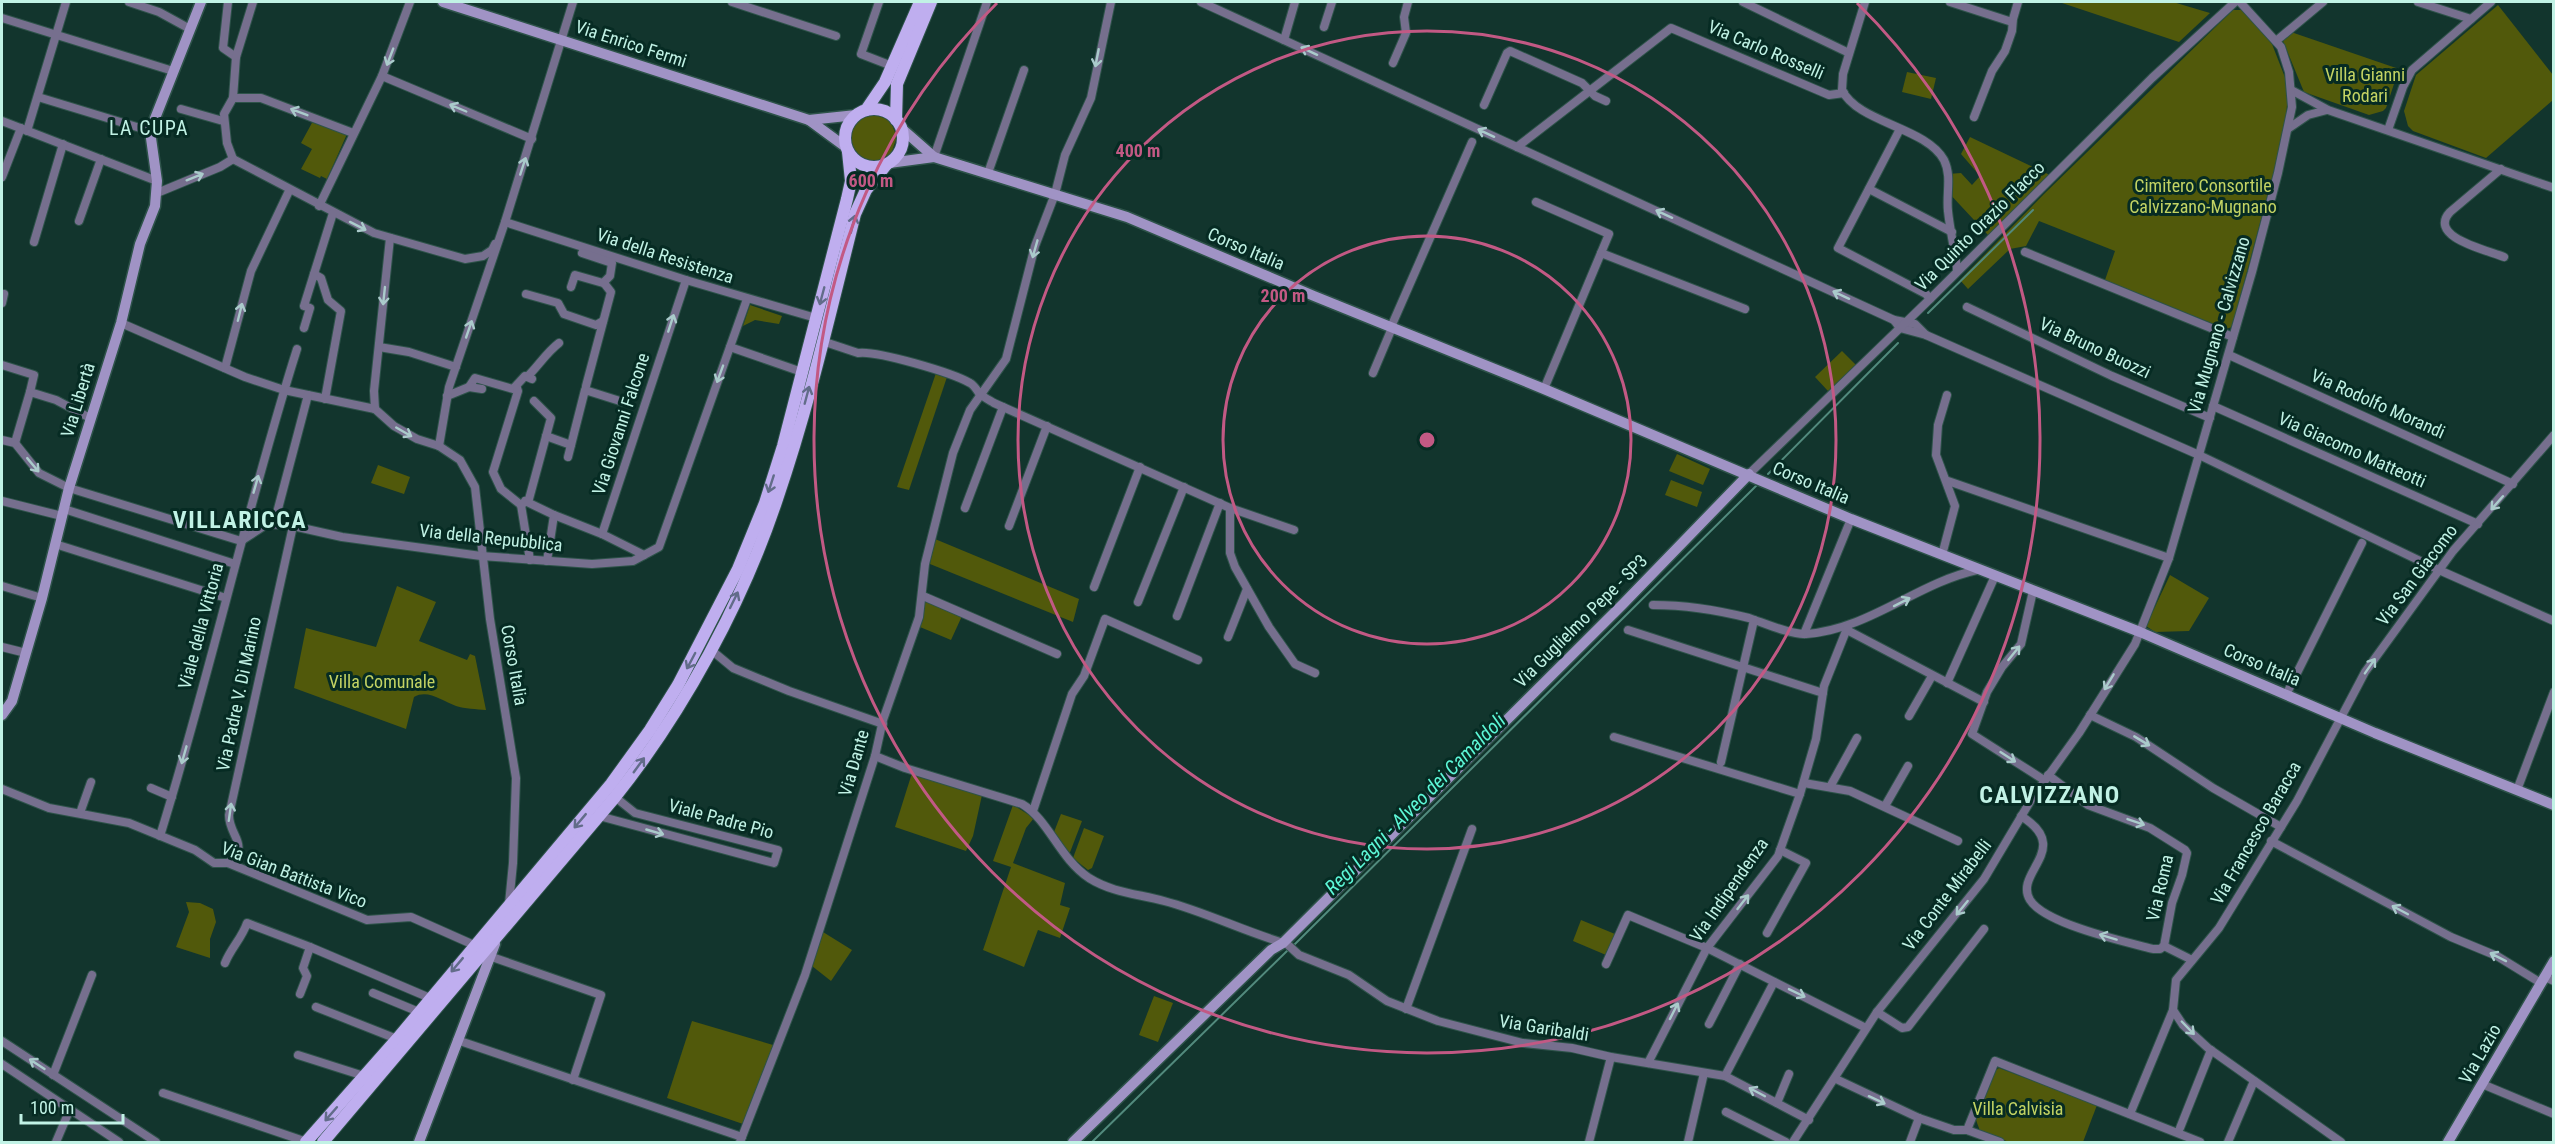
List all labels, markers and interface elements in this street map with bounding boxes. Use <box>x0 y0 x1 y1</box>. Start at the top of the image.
street label: Via Enrico Fermi <box>573 16 689 71</box>
street label: Via Carlo Rosselli <box>1705 16 1828 84</box>
one-way arrow <box>1301 45 1319 57</box>
one-way arrow <box>384 47 395 65</box>
one-way arrow <box>1091 48 1102 68</box>
park label: Villa Gianni Rodari <box>2325 64 2405 106</box>
one-way arrow <box>450 102 468 113</box>
one-way arrow <box>290 106 308 117</box>
district label: LA CUPA <box>109 116 189 140</box>
one-way arrow <box>1478 126 1496 138</box>
text: 400 m <box>1116 140 1160 161</box>
one-way arrow <box>518 157 529 176</box>
street label: Via Quinto Orazio Flacco <box>1911 157 2049 295</box>
text: 600 m <box>849 170 893 191</box>
one-way arrow <box>186 171 204 182</box>
park label: Cimitero Consortile Calvizzano-Mugnano <box>2129 175 2277 217</box>
one-way arrow <box>1655 208 1673 219</box>
one-way arrow <box>847 215 859 234</box>
one-way arrow <box>349 220 367 232</box>
street label: Via della Resistenza <box>594 223 736 288</box>
street label: Corso Italia <box>1205 223 1288 274</box>
street label: Via Mugnano - Calvizzano <box>2183 234 2254 416</box>
one-way arrow <box>1029 239 1040 258</box>
text: 200 m <box>1261 285 1305 306</box>
one-way arrow <box>378 286 389 305</box>
one-way arrow <box>816 286 828 305</box>
one-way arrow <box>1832 289 1850 301</box>
one-way arrow <box>234 302 246 321</box>
street label: Via Bruno Buozzi <box>2036 313 2154 382</box>
one-way arrow <box>667 314 678 333</box>
one-way arrow <box>464 320 475 339</box>
street label: Via Giovanni Falcone <box>588 350 653 498</box>
street label: Via Libertà <box>56 360 99 440</box>
one-way arrow <box>714 364 725 383</box>
street label: Via Rodolfo Morandi <box>2308 365 2449 443</box>
one-way arrow <box>802 386 813 405</box>
street label: Via Giacomo Matteotti <box>2275 408 2429 492</box>
one-way arrow <box>395 426 412 438</box>
centre of rings <box>1417 430 1437 450</box>
one-way arrow <box>26 457 40 472</box>
street label: Corso Italia <box>1770 457 1853 508</box>
one-way arrow <box>765 474 776 493</box>
one-way arrow <box>250 475 262 494</box>
one-way arrow <box>2490 495 2503 511</box>
district label: VILLARICCA <box>173 506 307 534</box>
street label: Via della Repubblica <box>418 520 564 555</box>
street label: Via San Giacomo <box>2372 520 2461 629</box>
street label: Via Guglielmo Pepe - SP3 <box>1510 550 1651 691</box>
street label: Viale della Vittoria <box>174 560 227 691</box>
one-way arrow <box>729 592 741 610</box>
one-way arrow <box>1892 596 1910 607</box>
street label: Via Padre V. Di Marino <box>212 615 265 773</box>
street label: Corso Italia <box>497 623 532 707</box>
street label: Corso Italia <box>2221 639 2304 690</box>
one-way arrow <box>2007 646 2021 661</box>
one-way arrow <box>685 652 697 669</box>
one-way arrow <box>2364 658 2376 674</box>
park label: Villa Comunale <box>329 671 435 692</box>
one-way arrow <box>2103 673 2115 690</box>
water label: Regi Lagni - Alveo dei Camaldoli <box>1320 708 1511 899</box>
street label: Via Dante <box>834 727 873 799</box>
one-way arrow <box>2133 736 2150 748</box>
one-way arrow <box>177 746 189 765</box>
one-way arrow <box>2000 751 2017 764</box>
street label: Via Francesco Baracca <box>2206 757 2305 908</box>
one-way arrow <box>633 758 645 774</box>
district label: CALVIZZANO <box>1979 781 2121 809</box>
street label: Viale Padre Pio <box>666 794 776 843</box>
one-way arrow <box>225 803 236 823</box>
one-way arrow <box>573 813 587 828</box>
one-way arrow <box>2126 818 2145 829</box>
one-way arrow <box>645 827 664 838</box>
street label: Via Indipendenza <box>1685 834 1772 946</box>
street label: Via Conte Mirabelli <box>1898 835 1995 955</box>
street label: Via Gian Battista Vico <box>218 837 370 912</box>
street label: Via Roma <box>2142 853 2177 923</box>
one-way arrow <box>1737 894 1750 910</box>
one-way arrow <box>1955 900 1968 916</box>
one-way arrow <box>2391 904 2409 915</box>
one-way arrow <box>2099 931 2118 942</box>
one-way arrow <box>2490 951 2507 963</box>
one-way arrow <box>451 957 464 973</box>
one-way arrow <box>1787 987 1805 999</box>
one-way arrow <box>1669 1003 1681 1021</box>
street label: Via Garibaldi <box>1498 1010 1590 1045</box>
street label: Via Lazio <box>2454 1020 2505 1087</box>
one-way arrow <box>2180 1021 2195 1036</box>
one-way arrow <box>29 1058 46 1070</box>
one-way arrow <box>1749 1086 1767 1097</box>
scale bar <box>21 1087 123 1125</box>
one-way arrow <box>1867 1095 1885 1107</box>
text: 100 m <box>30 1097 74 1118</box>
park label: Villa Calvisia <box>1973 1098 2063 1119</box>
one-way arrow <box>324 1106 338 1121</box>

